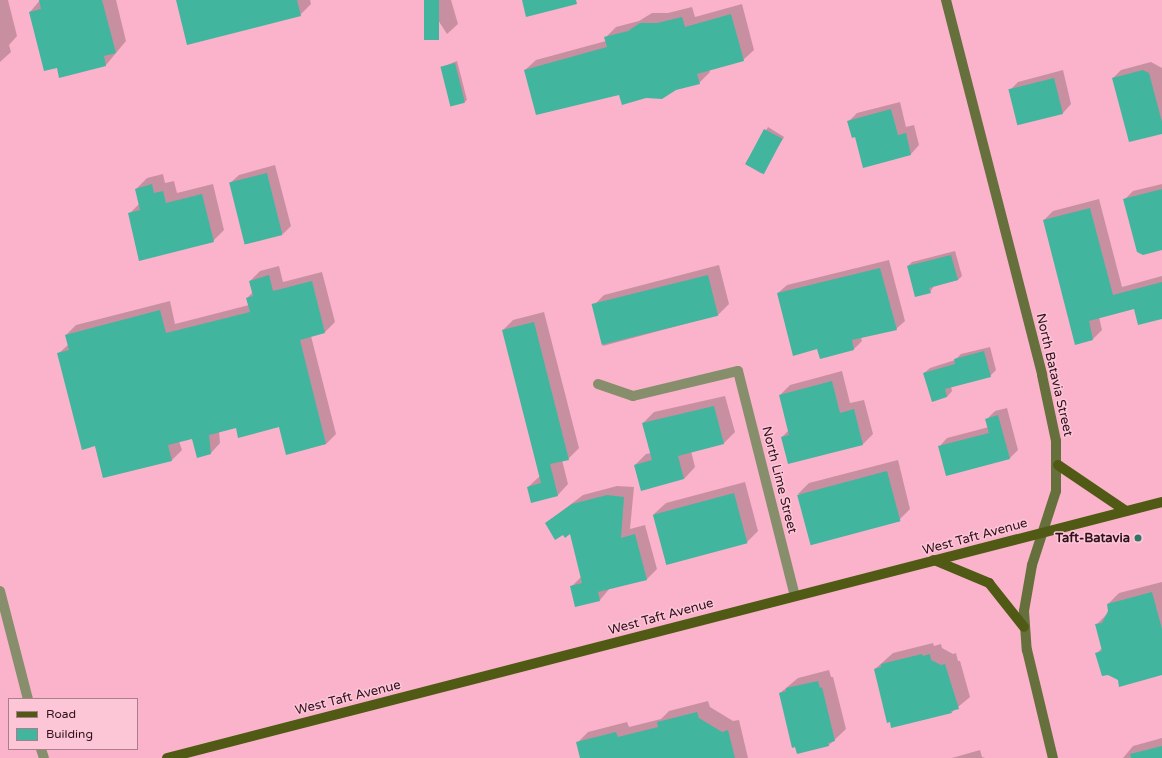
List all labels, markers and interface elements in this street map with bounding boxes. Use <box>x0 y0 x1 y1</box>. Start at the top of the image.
street label: North Batavia Street <box>1032 312 1076 438</box>
street label: North Lime Street <box>758 425 800 535</box>
street label: West Taft Avenue <box>921 515 1029 559</box>
place label: Taft-Batavia <box>1055 530 1130 546</box>
marker: Taft-Batavia <box>1133 533 1143 543</box>
street label: West Taft Avenue <box>607 595 715 639</box>
street label: West Taft Avenue <box>294 677 402 719</box>
legend <box>8 698 138 750</box>
text: Road <box>46 707 76 721</box>
text: Building <box>46 727 93 741</box>

